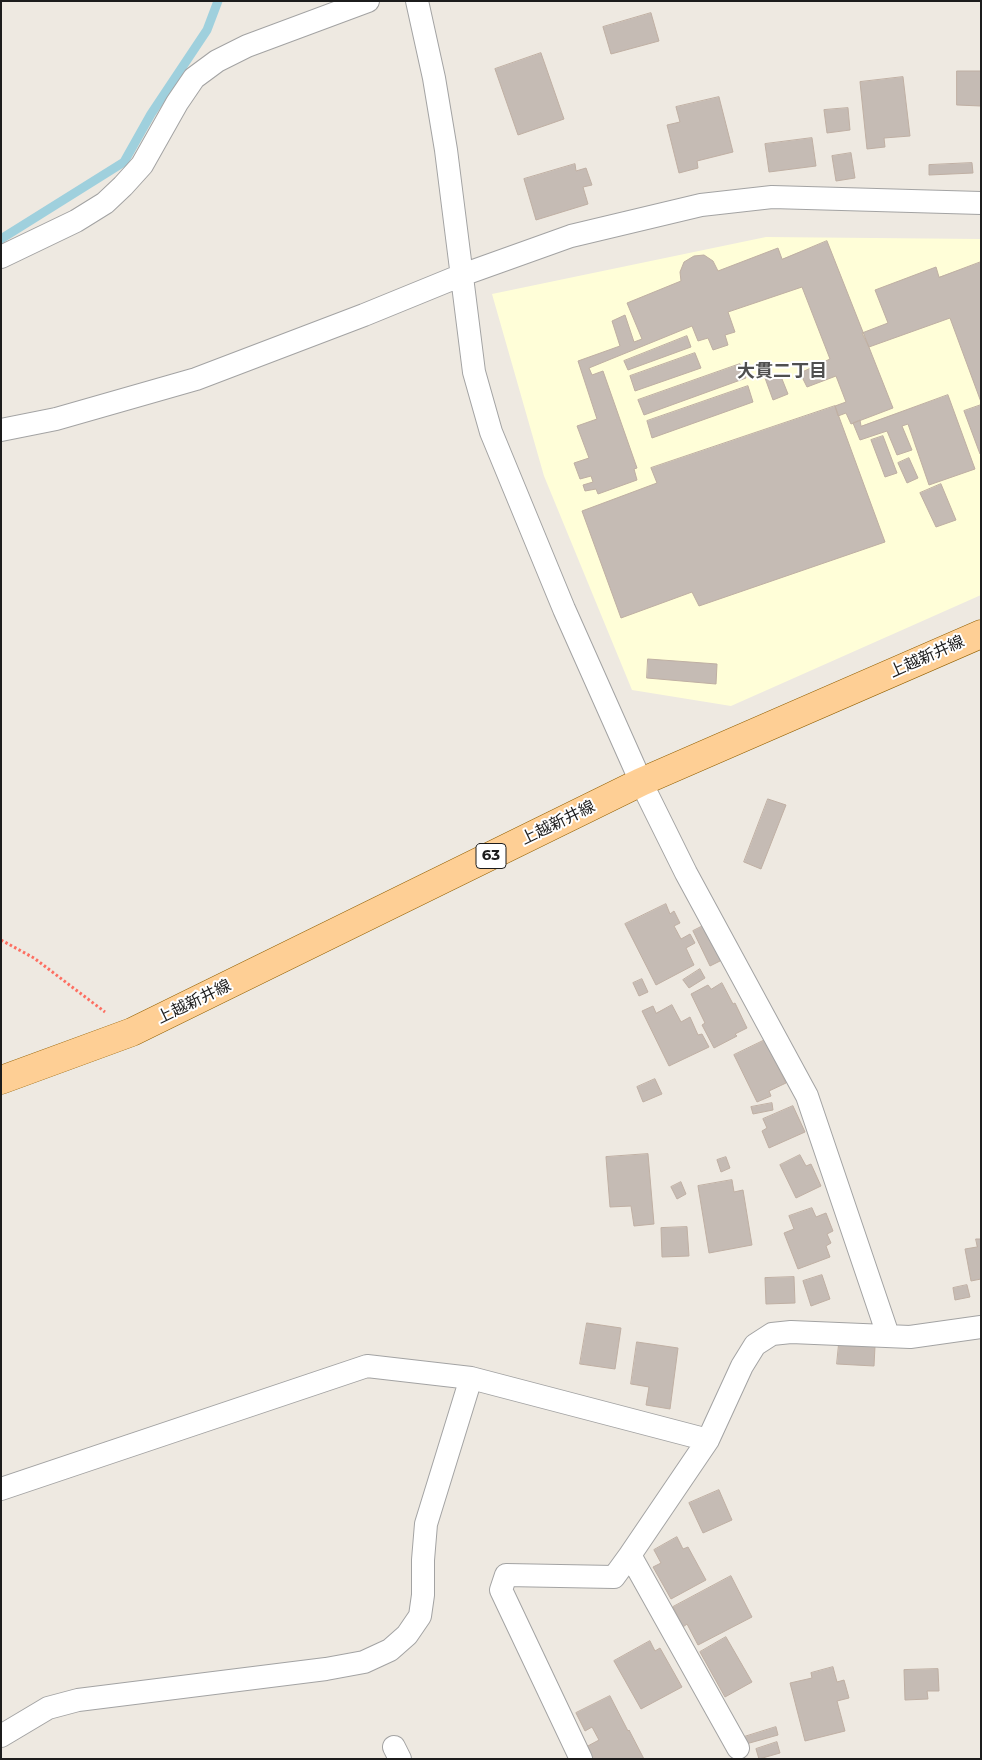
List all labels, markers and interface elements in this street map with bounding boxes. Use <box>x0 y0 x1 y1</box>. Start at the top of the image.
district label: 大貫二丁目 <box>737 361 827 383</box>
street label: 上越新井線 <box>887 632 967 682</box>
street label: 上越新井線 <box>518 797 598 849</box>
road number: 63 <box>476 844 506 868</box>
street label: 上越新井線 <box>154 976 234 1028</box>

